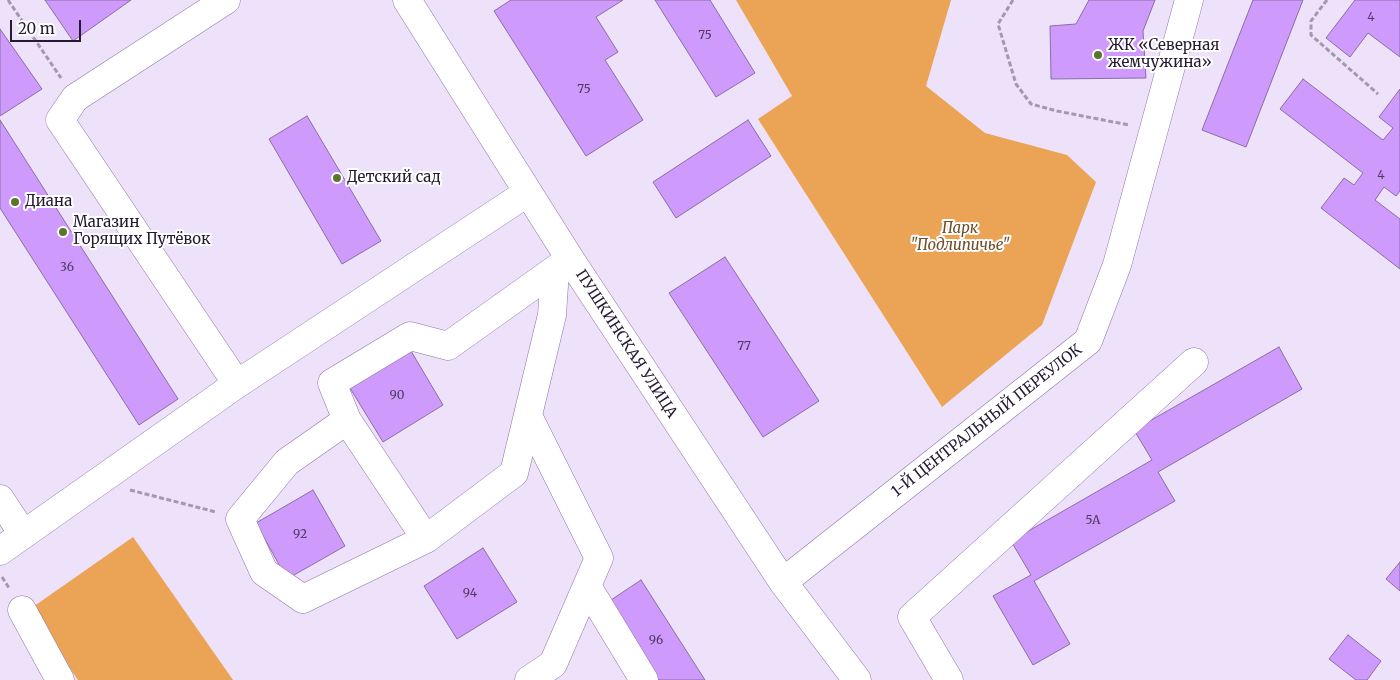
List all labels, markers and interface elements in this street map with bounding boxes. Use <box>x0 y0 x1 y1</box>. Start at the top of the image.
scale bar <box>12 10 84 42</box>
house number: 4 <box>1367 11 1375 25</box>
text: 20 m <box>18 19 55 38</box>
house number: 75 <box>698 29 712 43</box>
place label: ЖК «Северная жемчужина» <box>1108 37 1219 72</box>
marker: ЖК «Северная жемчужина» <box>1092 49 1104 61</box>
house number: 75 <box>577 83 591 97</box>
place label: Детский сад <box>347 169 441 187</box>
house number: 4 <box>1377 169 1385 183</box>
marker: Детский сад <box>331 172 343 184</box>
place label: Диана <box>25 193 72 211</box>
marker: Диана <box>9 196 21 208</box>
place label: Магазин Горящих Путёвок <box>73 214 210 249</box>
park label: Парк "Подлипичье" <box>910 220 1010 255</box>
marker: Магазин Горящих Путёвок <box>57 226 69 238</box>
house number: 36 <box>60 261 74 275</box>
street label: ПУШКИНСКАЯ УЛИЦА <box>571 266 681 422</box>
house number: 77 <box>737 340 751 354</box>
street label: 1-Й ЦЕНТРАЛЬНЫЙ ПЕРЕУЛОК <box>888 341 1086 501</box>
house number: 90 <box>389 389 405 403</box>
house number: 5А <box>1085 514 1101 528</box>
house number: 92 <box>293 528 307 542</box>
house number: 94 <box>463 587 477 601</box>
house number: 96 <box>649 634 663 648</box>

